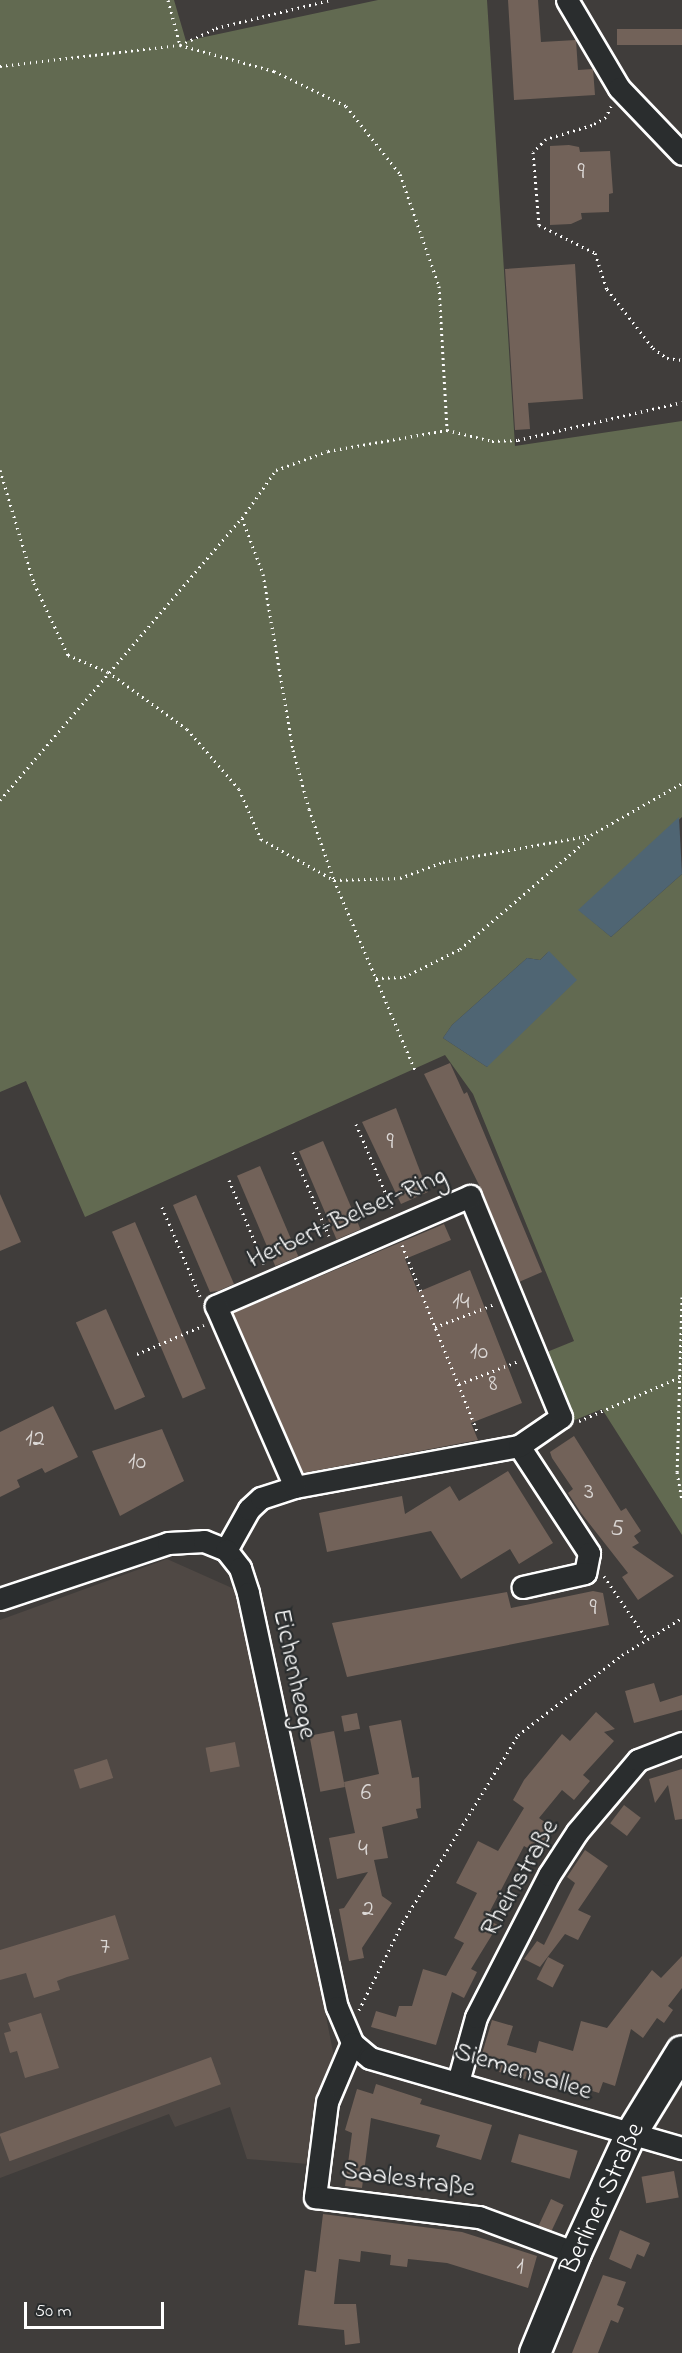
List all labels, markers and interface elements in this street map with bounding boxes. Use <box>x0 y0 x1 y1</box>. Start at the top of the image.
house number: 9 <box>577 159 585 187</box>
house number: 9 <box>386 1129 394 1157</box>
street label: Herbert-Belser-Ring <box>242 1160 452 1276</box>
house number: 14 <box>452 1289 470 1317</box>
house number: 10 <box>470 1339 488 1367</box>
house number: 8 <box>489 1371 497 1399</box>
house number: 12 <box>25 1426 45 1454</box>
house number: 10 <box>128 1449 146 1477</box>
house number: 3 <box>584 1479 594 1507</box>
house number: 5 <box>610 1516 624 1544</box>
house number: 9 <box>589 1595 597 1623</box>
street label: Eichenheege <box>264 1606 324 1742</box>
house number: 6 <box>361 1780 371 1808</box>
street label: Rheinstraße <box>473 1814 567 1942</box>
house number: 4 <box>358 1836 368 1864</box>
house number: 2 <box>362 1896 374 1924</box>
house number: 7 <box>100 1934 110 1962</box>
street label: Siemensallee <box>450 2036 596 2108</box>
street label: Berliner Straße <box>554 2118 652 2280</box>
street label: Saalestraße <box>339 2155 477 2205</box>
house number: 1 <box>516 2254 524 2282</box>
scale bar <box>27 2290 166 2328</box>
text: 50 m <box>35 2299 72 2325</box>

